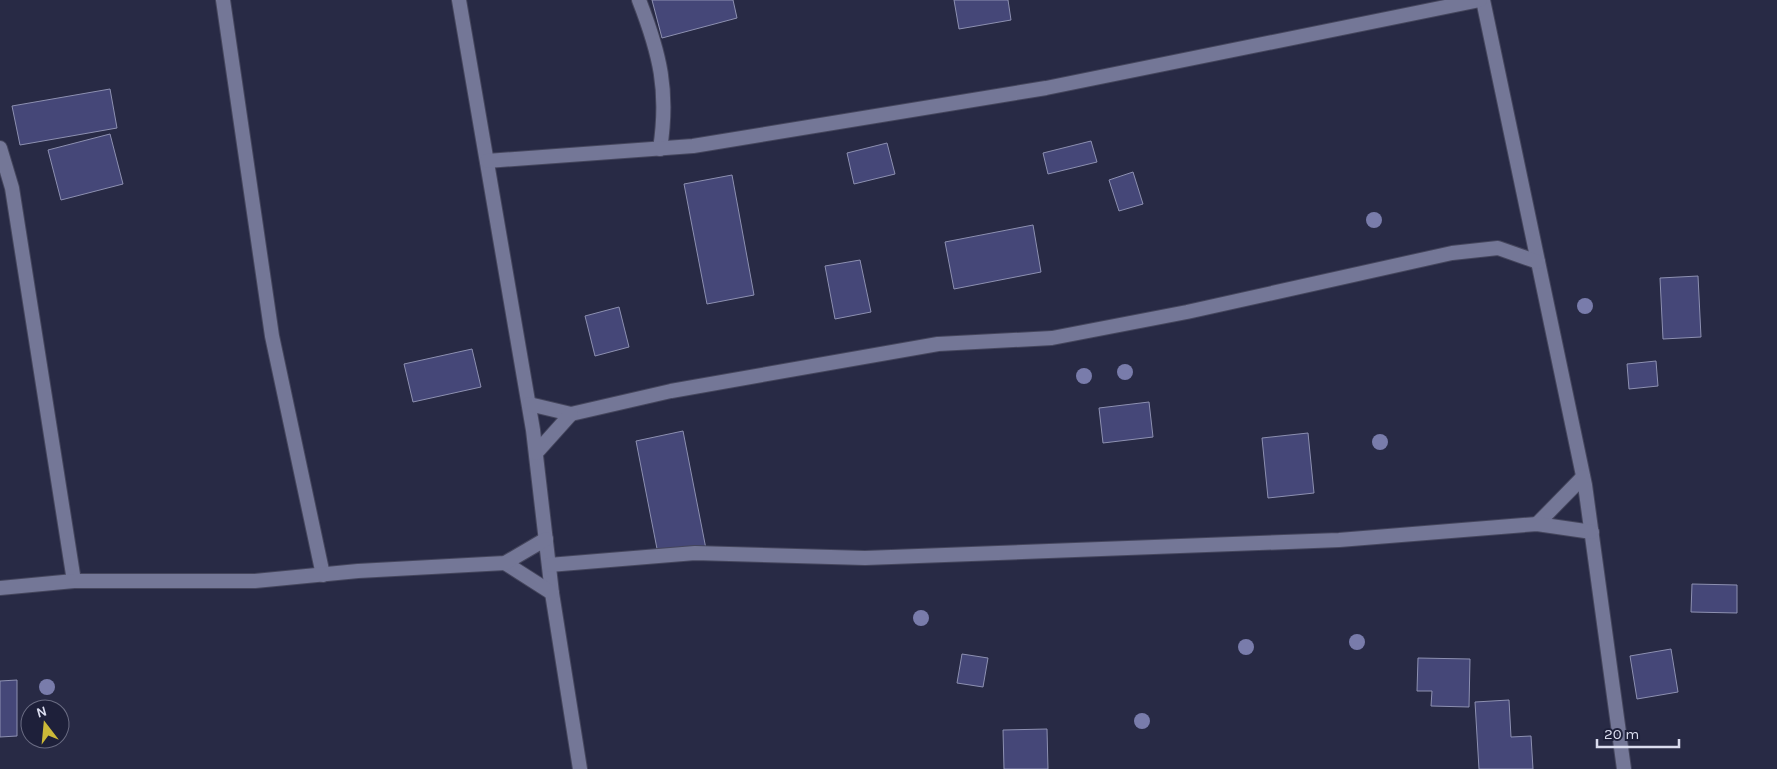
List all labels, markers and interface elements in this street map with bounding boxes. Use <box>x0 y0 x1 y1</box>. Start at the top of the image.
north arrow <box>20 699 70 749</box>
text: N <box>34 702 49 722</box>
scale bar <box>1597 716 1680 748</box>
text: 20 m <box>1604 725 1639 743</box>

